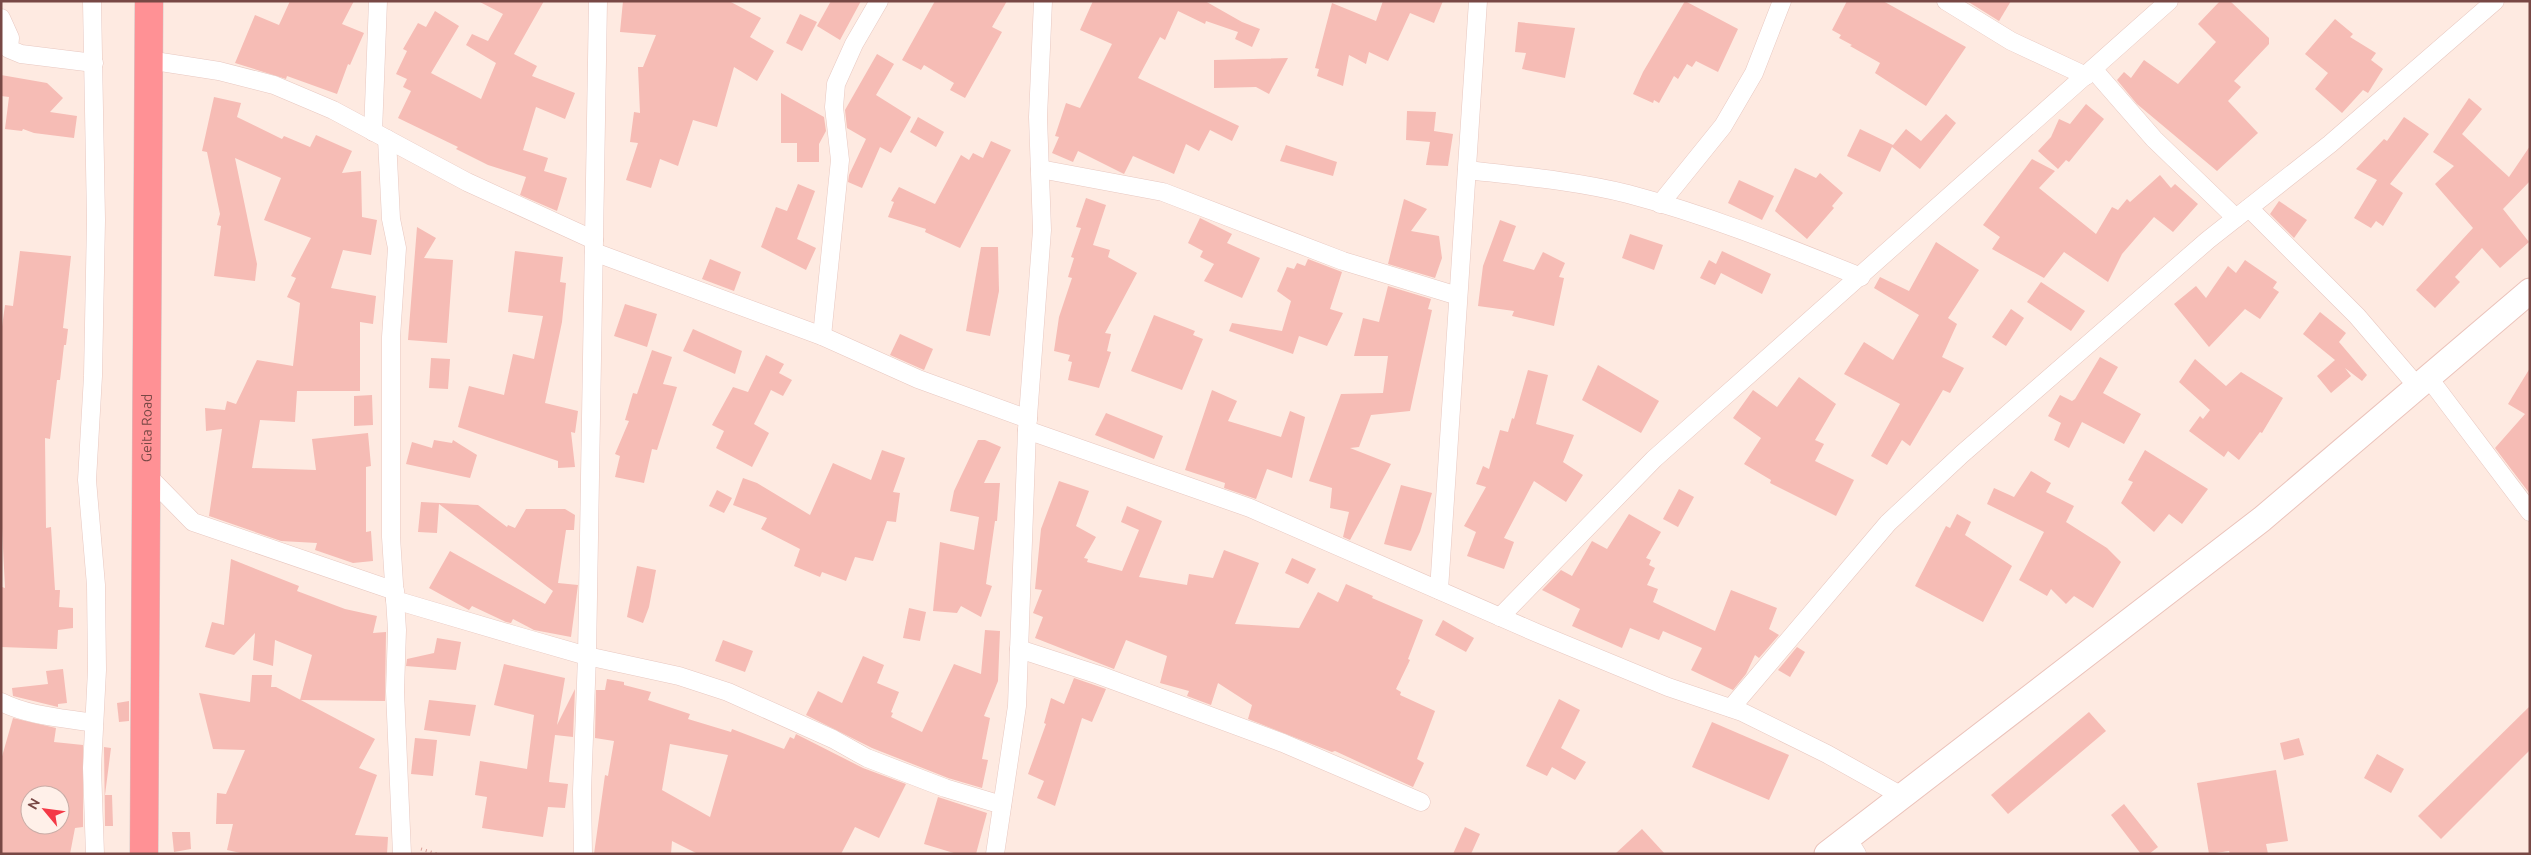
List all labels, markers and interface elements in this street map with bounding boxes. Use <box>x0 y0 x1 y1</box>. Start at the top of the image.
street label: Geita Road <box>138 394 155 462</box>
north arrow <box>20 785 70 835</box>
text: N <box>24 795 43 812</box>

